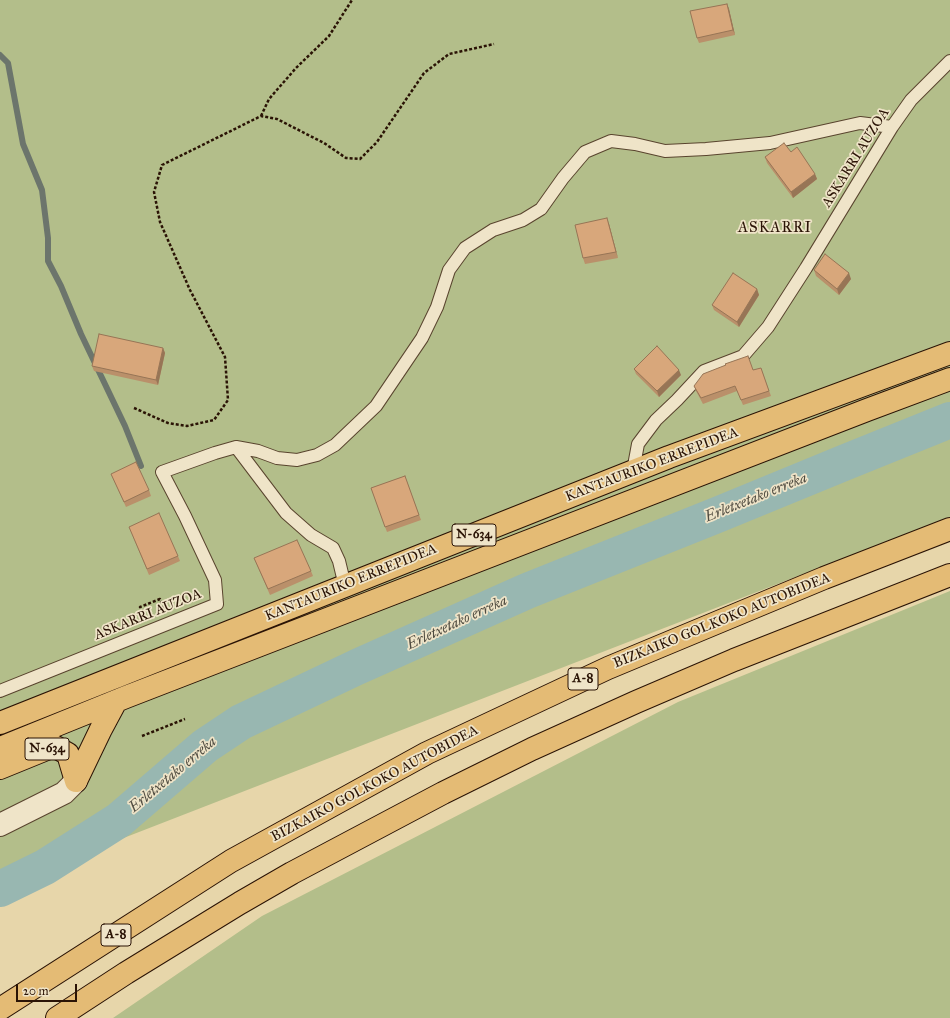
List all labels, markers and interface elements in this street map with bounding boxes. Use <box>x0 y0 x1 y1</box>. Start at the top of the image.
street label: ASKARRI AUZOA <box>819 105 893 211</box>
district label: ASKARRI <box>738 219 812 237</box>
street label: KANTAURIKO ERREPIDEA <box>563 424 741 506</box>
water label: Erletxetako erreka <box>702 469 810 527</box>
road number: N-634 <box>452 524 496 546</box>
street label: KANTAURIKO ERREPIDEA <box>263 541 439 625</box>
street label: BIZKAIKO GOLKOKO AUTOBIDEA <box>611 570 833 672</box>
street label: ASKARRI AUZOA <box>92 586 204 644</box>
water label: Erletxetako erreka <box>404 592 510 654</box>
road number: A-8 <box>568 668 598 690</box>
street label: BIZKAIKO GOLKOKO AUTOBIDEA <box>269 722 481 846</box>
water label: Erletxetako erreka <box>126 733 220 817</box>
road number: N-634 <box>25 738 69 760</box>
road number: A-8 <box>101 924 131 946</box>
scale bar <box>18 976 79 1002</box>
text: 20 m <box>23 984 49 998</box>

